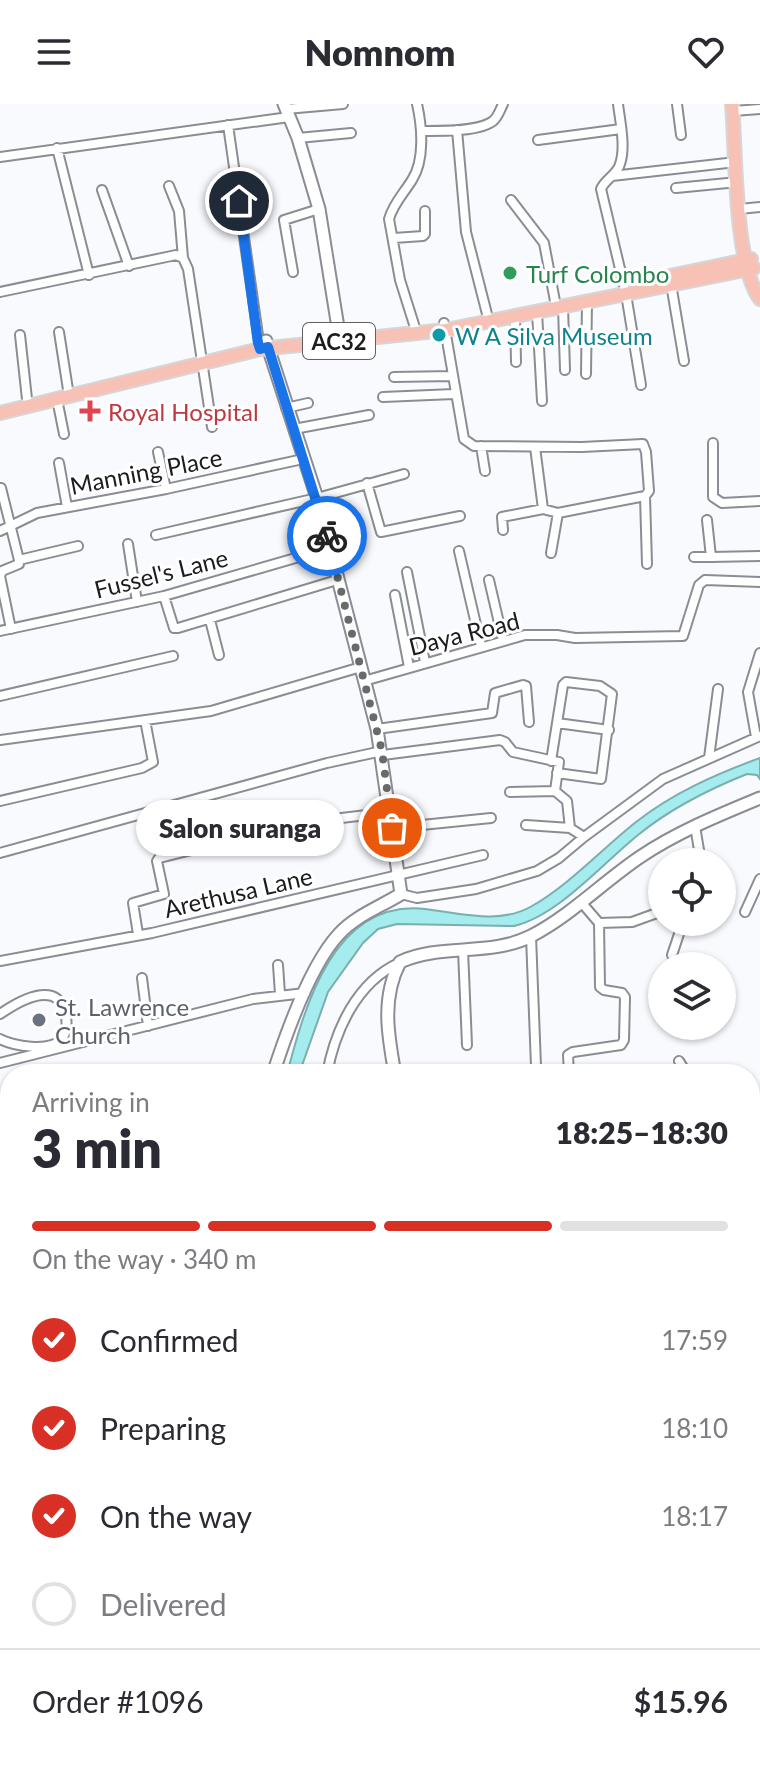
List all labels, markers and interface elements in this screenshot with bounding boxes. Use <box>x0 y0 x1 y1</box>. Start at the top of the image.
icon: menu <box>32 30 76 74</box>
text: Nomnom <box>304 30 456 74</box>
icon: heart <box>684 30 728 74</box>
pin <box>205 167 273 235</box>
icon: home <box>217 179 261 223</box>
place label: Turf Colombo <box>526 259 669 288</box>
marker: Turf Colombo <box>501 264 519 282</box>
place label: W A Silva Museum <box>455 321 653 350</box>
road number: AC32 <box>303 323 375 359</box>
marker: W A Silva Museum <box>430 326 448 344</box>
place label: Royal Hospital <box>108 397 259 426</box>
marker: Royal Hospital <box>79 400 101 422</box>
street label: Manning Place <box>68 442 224 500</box>
courier <box>287 496 367 576</box>
icon: bike <box>305 514 349 558</box>
street label: Fussel's Lane <box>91 542 231 604</box>
street label: Daya Road <box>406 605 522 661</box>
pin <box>358 794 426 862</box>
callout: Salon suranga <box>136 800 344 856</box>
icon: bag <box>370 806 414 850</box>
text: Salon suranga <box>159 812 321 844</box>
map controls <box>648 848 736 1040</box>
button: locate <box>648 848 736 936</box>
street label: Arethusa Lane <box>161 861 315 923</box>
button: layers <box>648 952 736 1040</box>
place label: St. Lawrence Church <box>55 992 189 1049</box>
marker: St. Lawrence Church <box>30 1011 48 1029</box>
text: Arriving in <box>32 1086 150 1118</box>
text: 18:25–18:30 <box>555 1114 728 1150</box>
text: 3 min <box>32 1117 162 1179</box>
text: On the way · 340 m <box>32 1243 256 1275</box>
icon: check <box>32 1318 76 1362</box>
text: Confirmed <box>100 1322 239 1358</box>
text: 17:59 <box>661 1324 728 1356</box>
icon: check <box>32 1406 76 1450</box>
text: Preparing <box>100 1410 226 1446</box>
text: 18:10 <box>661 1412 728 1444</box>
icon: check <box>32 1494 76 1538</box>
text: On the way <box>100 1498 252 1534</box>
text: 18:17 <box>661 1500 728 1532</box>
text: Delivered <box>100 1586 227 1622</box>
text: Order #1096 <box>32 1683 204 1719</box>
text: $15.96 <box>634 1683 728 1719</box>

